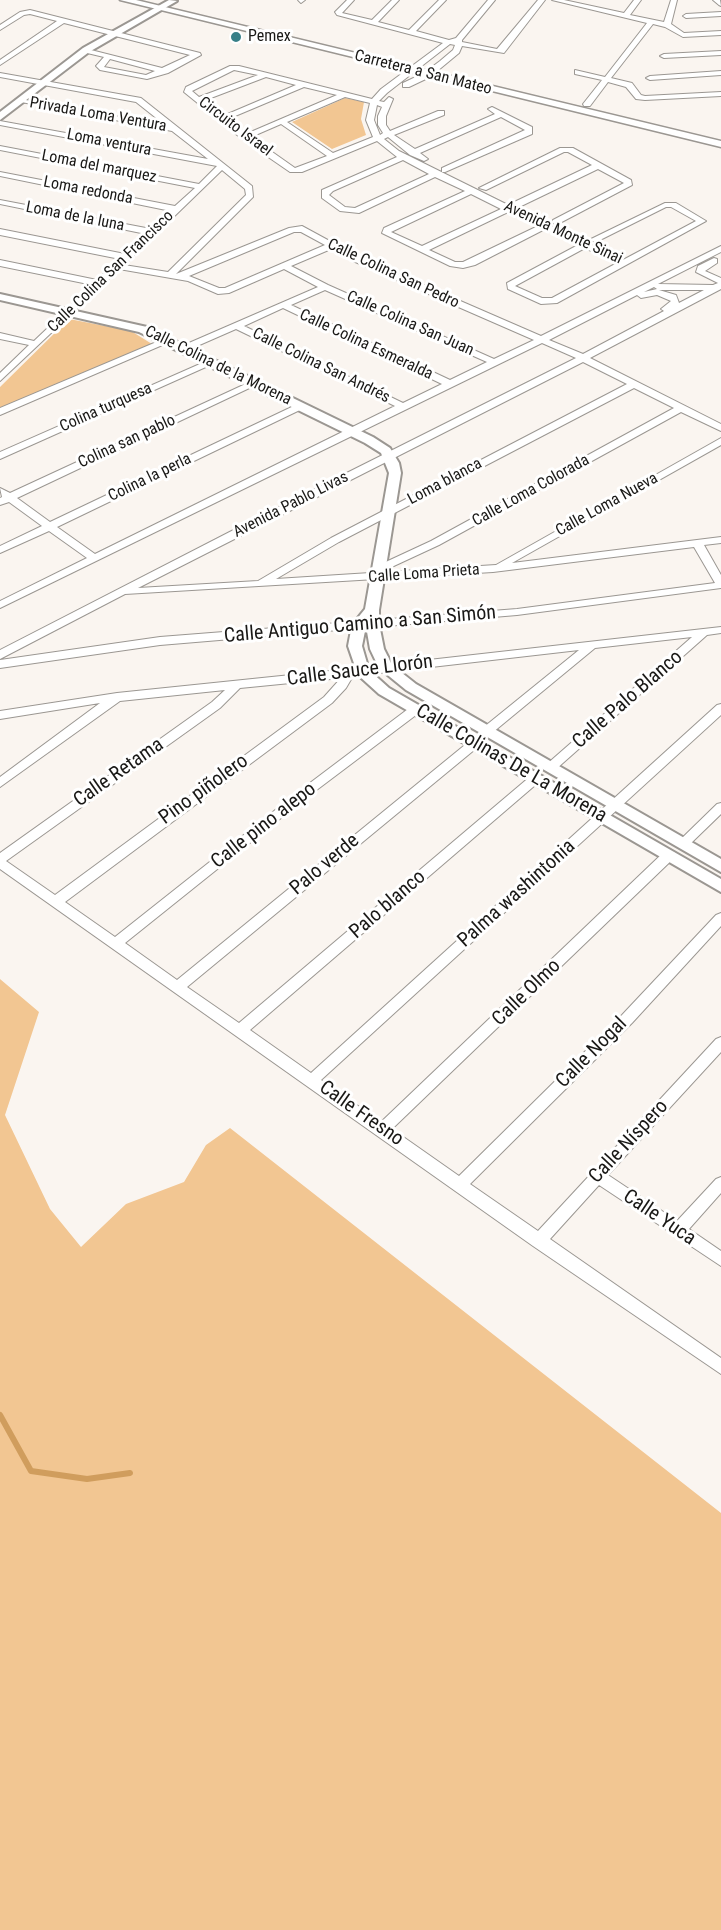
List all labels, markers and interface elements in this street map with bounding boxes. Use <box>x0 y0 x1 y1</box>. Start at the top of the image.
place label: Pemex <box>248 27 291 47</box>
marker: Pemex <box>229 30 243 44</box>
street label: Carretera a San Mateo <box>352 47 494 99</box>
street label: Circuito Israel <box>194 93 276 161</box>
street label: Privada Loma Ventura <box>28 94 168 136</box>
street label: Loma ventura <box>65 125 153 161</box>
street label: Loma del marquez <box>40 146 158 188</box>
street label: Loma redonda <box>42 173 134 209</box>
street label: Avenida Monte Sinai <box>501 197 625 269</box>
street label: Loma de la luna <box>24 198 126 236</box>
street label: Calle Colina San Francisco <box>44 207 178 337</box>
street label: Calle Colina San Pedro <box>324 235 462 313</box>
street label: Calle Colina San Juan <box>343 287 477 361</box>
street label: Calle Colina Esmeralda <box>296 306 436 384</box>
street label: Calle Colina de la Morena <box>142 322 294 410</box>
street label: Calle Colina San Andrés <box>249 324 393 408</box>
street label: Colina turquesa <box>57 379 155 437</box>
street label: Colina san pablo <box>75 411 179 473</box>
street label: Colina la perla <box>105 450 195 506</box>
street label: Calle Loma Colorada <box>469 451 593 531</box>
street label: Loma blanca <box>405 454 485 510</box>
street label: Avenida Pablo Livas <box>230 468 352 542</box>
street label: Calle Loma Nueva <box>553 469 661 541</box>
street label: Calle Loma Prieta <box>368 561 480 587</box>
street label: Calle Antiguo Camino a San Simón <box>223 601 497 649</box>
street label: Calle Palo Blanco <box>568 646 688 754</box>
street label: Calle Sauce Llorón <box>286 650 434 692</box>
street label: Calle Colinas De La Morena <box>411 700 611 828</box>
street label: Calle Retama <box>69 733 169 813</box>
street label: Pino piñolero <box>155 750 253 830</box>
street label: Calle pino alepo <box>207 778 321 874</box>
street label: Palo verde <box>286 829 364 901</box>
street label: Palma washintonia <box>453 835 581 953</box>
street label: Palo blanco <box>345 866 431 944</box>
street label: Calle Olmo <box>488 955 566 1031</box>
street label: Calle Nogal <box>552 1013 632 1093</box>
street label: Calle Fresno <box>314 1076 408 1152</box>
street label: Calle Níspero <box>584 1095 674 1189</box>
street label: Calle Yuca <box>618 1185 700 1251</box>

